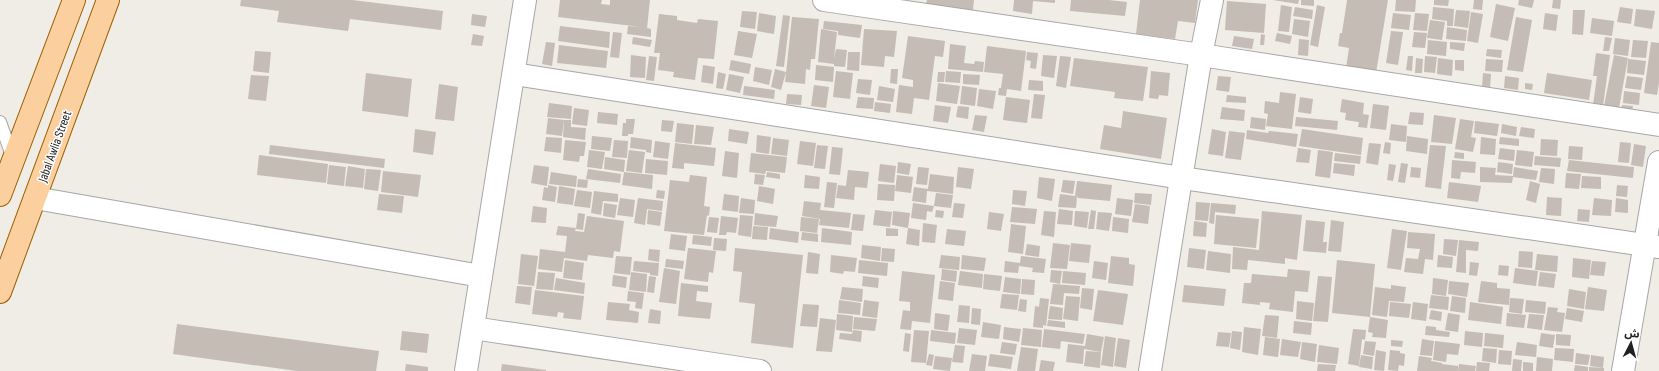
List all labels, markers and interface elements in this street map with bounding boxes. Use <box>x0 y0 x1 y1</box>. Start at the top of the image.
street label: Jabal Awlia Street <box>34 108 75 185</box>
north arrow <box>1611 323 1651 363</box>
text: ش <box>1624 326 1640 341</box>

